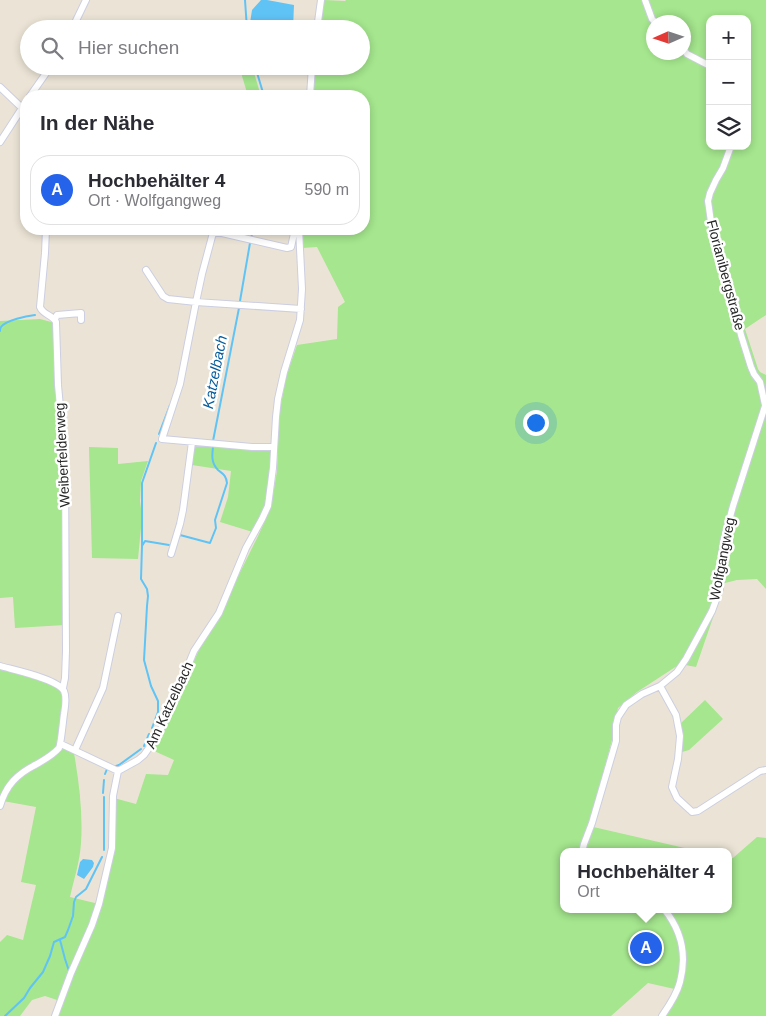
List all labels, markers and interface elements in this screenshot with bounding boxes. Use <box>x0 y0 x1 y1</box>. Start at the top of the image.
north arrow <box>646 15 691 60</box>
map controls <box>706 15 751 150</box>
button: + <box>706 15 751 60</box>
search box <box>20 20 370 75</box>
icon: search <box>38 34 66 62</box>
text: Hier suchen <box>78 37 179 58</box>
button: − <box>706 60 751 105</box>
button: layers <box>706 105 751 150</box>
text: In der Nähe <box>40 111 154 134</box>
text: Hochbehälter 4 <box>88 170 225 191</box>
text: A <box>51 181 63 198</box>
text: 590 m <box>305 181 349 198</box>
text: Ort · Wolfgangweg <box>88 192 221 209</box>
street label: Florianibergstraße <box>704 218 748 332</box>
water label: Katzelbach <box>199 334 230 410</box>
street label: Weiberfelderweg <box>51 402 73 508</box>
your location <box>523 410 549 436</box>
street label: Wolfgangweg <box>706 516 738 602</box>
street label: Am Katzelbach <box>142 659 196 751</box>
popup <box>560 848 732 913</box>
text: Hochbehälter 4 <box>577 861 715 882</box>
text: Ort <box>577 883 600 900</box>
pin: A <box>630 929 662 967</box>

